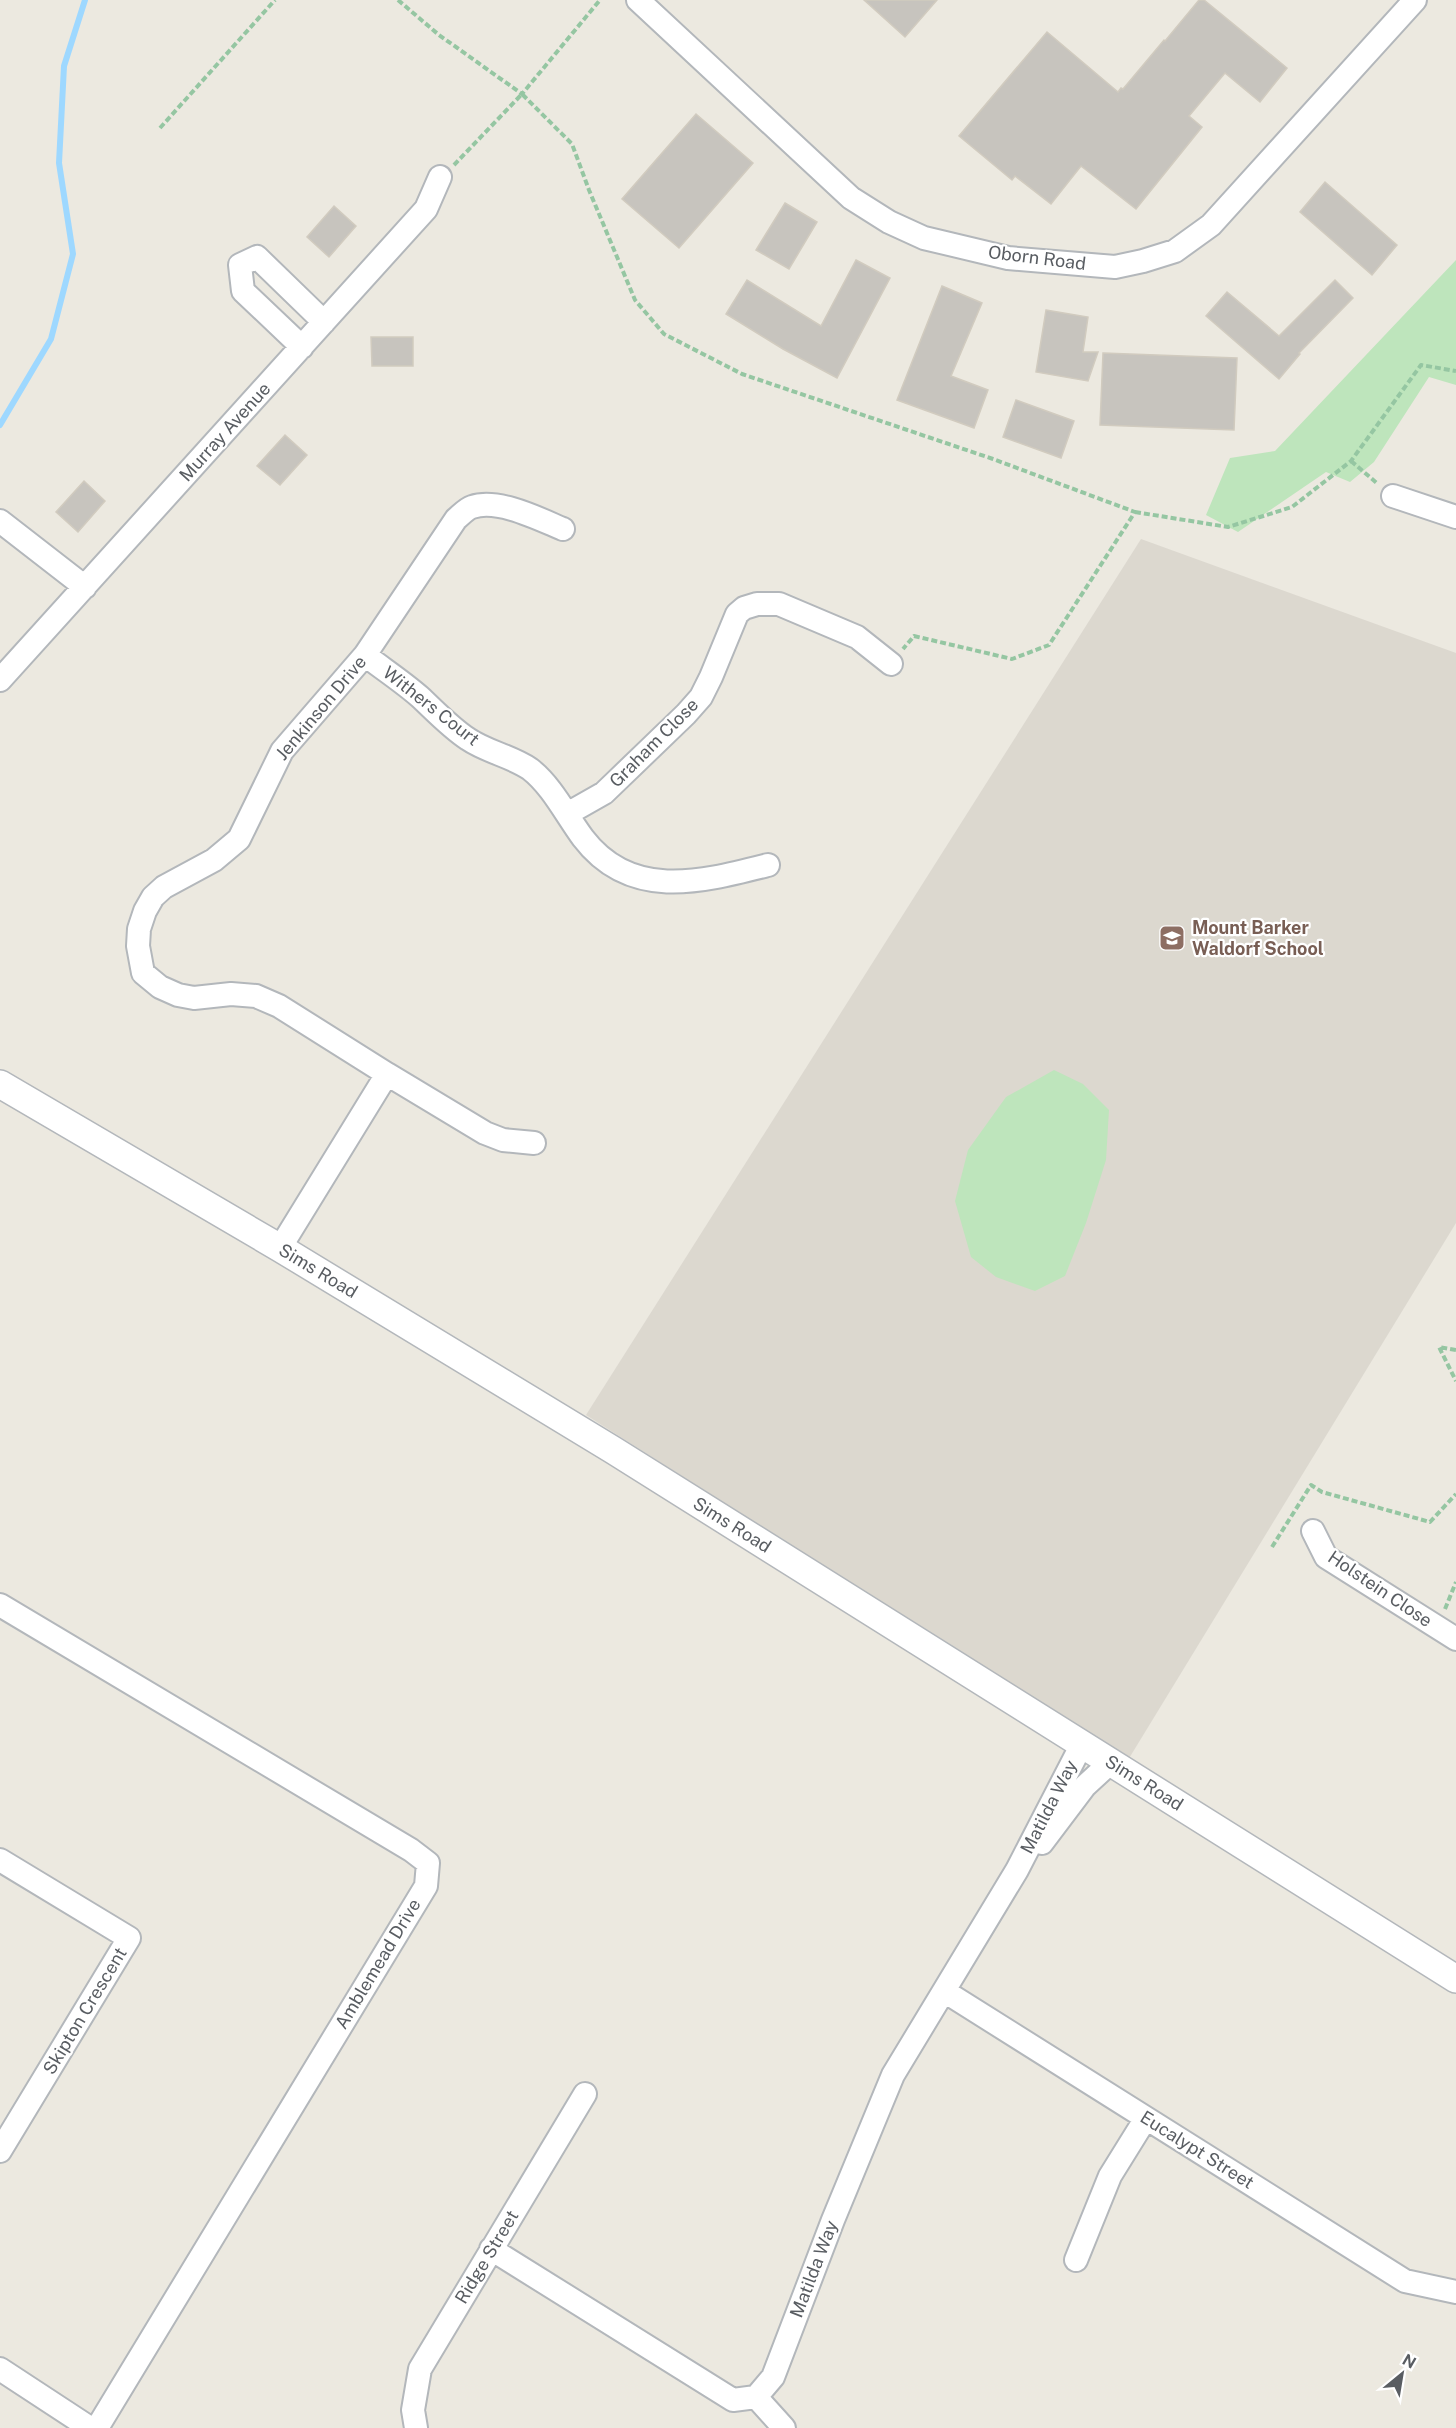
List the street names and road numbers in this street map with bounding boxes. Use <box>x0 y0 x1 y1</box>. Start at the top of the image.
street label: Oborn Road <box>987 241 1087 274</box>
street label: Murray Avenue <box>175 378 274 485</box>
street label: Jenkinson Drive <box>271 651 370 764</box>
street label: Withers Court <box>379 661 484 750</box>
street label: Graham Close <box>605 694 702 791</box>
street label: Sims Road <box>275 1239 361 1302</box>
street label: Sims Road <box>689 1492 775 1557</box>
street label: Holstein Close <box>1324 1546 1436 1631</box>
street label: Sims Road <box>1101 1750 1187 1815</box>
street label: Matilda Way <box>1016 1756 1081 1857</box>
street label: Amblemead Drive <box>330 1895 425 2033</box>
street label: Skipton Crescent <box>38 1944 131 2078</box>
street label: Eucalypt Street <box>1137 2106 1258 2193</box>
street label: Ridge Street <box>450 2206 523 2307</box>
street label: Matilda Way <box>785 2217 842 2320</box>

